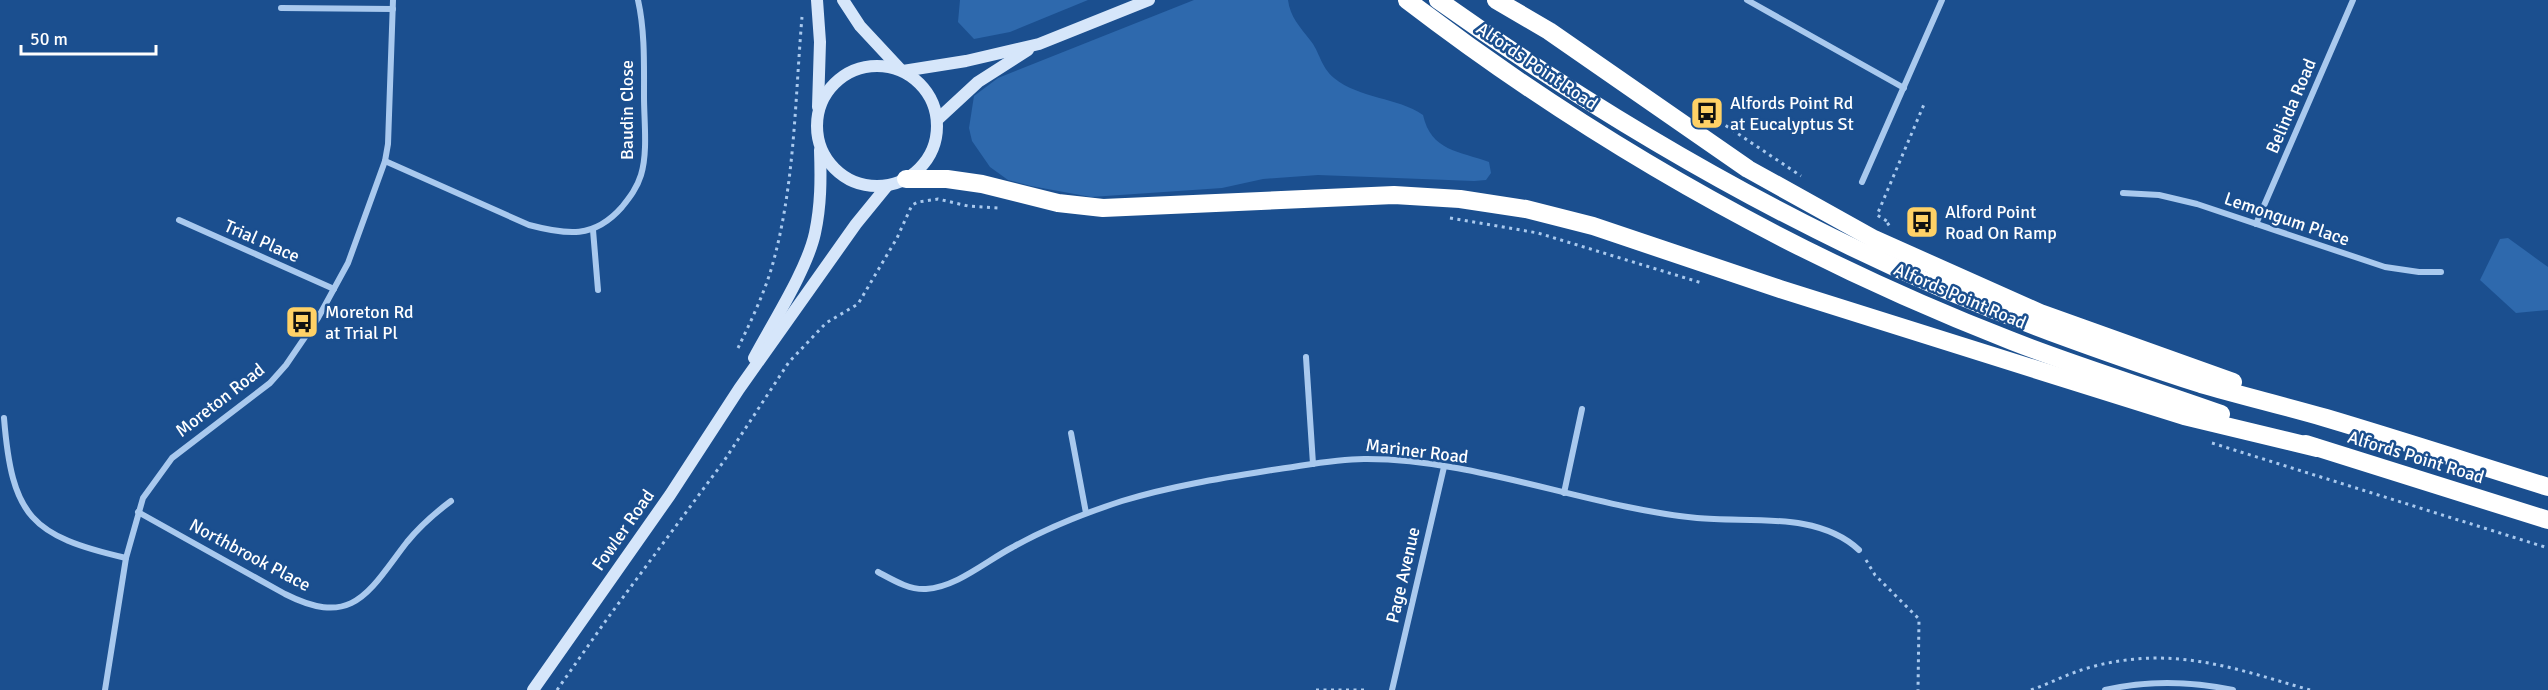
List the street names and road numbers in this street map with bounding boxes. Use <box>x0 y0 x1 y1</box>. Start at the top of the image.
street label: Alfords Point Road <box>1472 17 1602 115</box>
street label: Belinda Road <box>2261 55 2321 157</box>
street label: Baudin Close <box>616 60 638 160</box>
street label: Lemongum Place <box>2221 187 2353 251</box>
street label: Trial Place <box>221 215 303 267</box>
street label: Alfords Point Road <box>1891 258 2029 334</box>
street label: Moreton Road <box>171 358 269 442</box>
street label: Alfords Point Road <box>2345 426 2487 488</box>
street label: Mariner Road <box>1364 434 1470 468</box>
street label: Fowler Road <box>587 485 659 575</box>
street label: Northbrook Place <box>186 514 314 596</box>
street label: Page Avenue <box>1381 525 1425 625</box>

